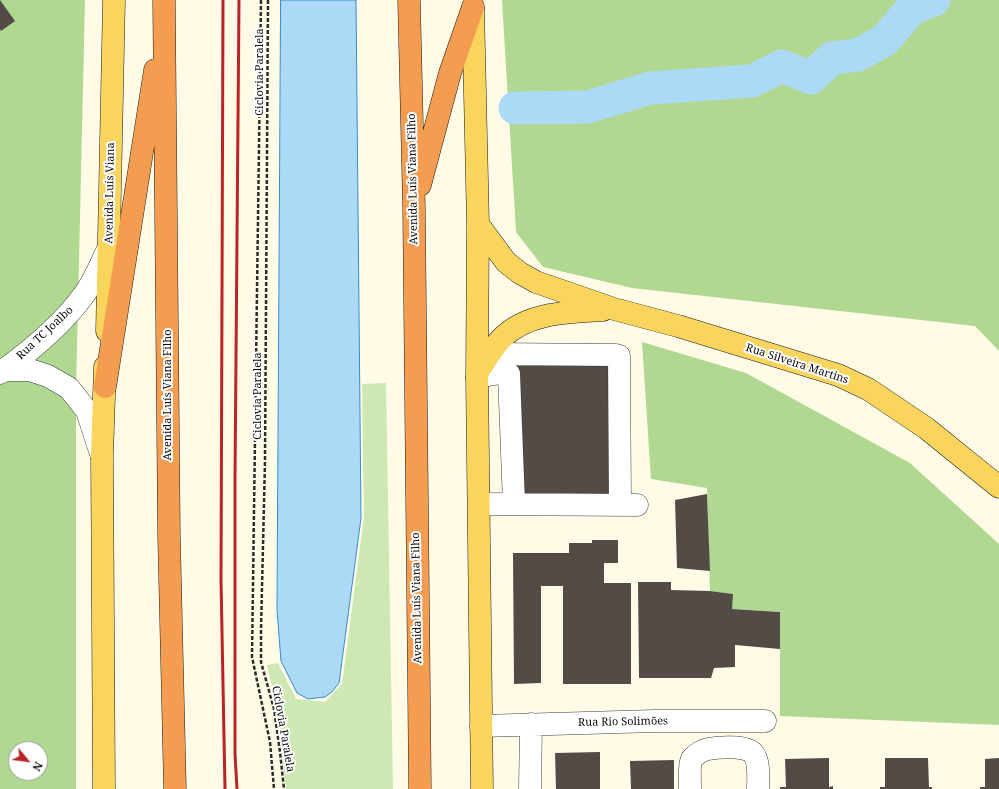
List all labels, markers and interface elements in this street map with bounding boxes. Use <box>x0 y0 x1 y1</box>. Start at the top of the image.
street label: Ciclovia Paralela <box>253 28 267 116</box>
street label: Avenida Luís Viana Filho <box>405 113 421 245</box>
street label: Avenida Luís Viana <box>103 142 117 244</box>
street label: Rua TC Joalbo <box>14 303 76 363</box>
street label: Avenida Luís Viana Filho <box>161 330 175 460</box>
street label: Rua Silveira Martins <box>744 341 850 387</box>
street label: Ciclovia Paralela <box>251 352 265 440</box>
street label: Avenida Luís Viana Filho <box>409 532 425 664</box>
street label: Ciclovia Paralela <box>269 685 297 773</box>
street label: Rua Rio Solimões <box>578 715 668 729</box>
north arrow <box>8 741 48 781</box>
text: N <box>29 759 47 774</box>

